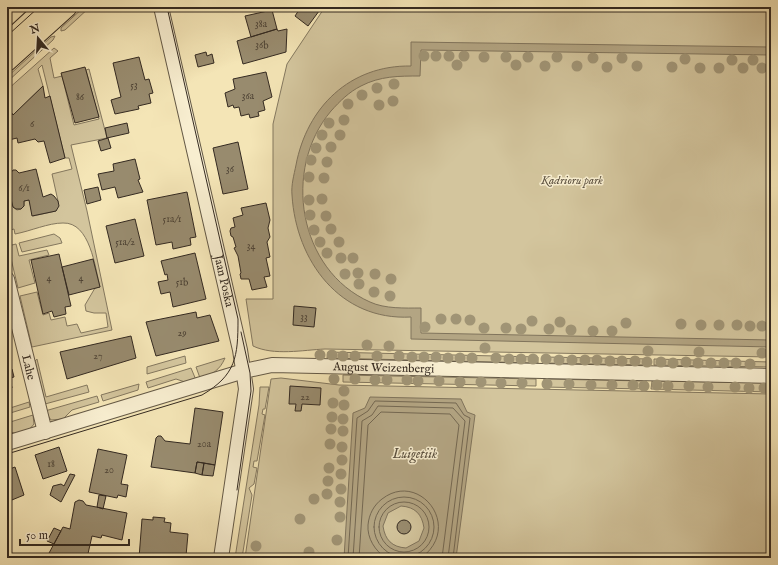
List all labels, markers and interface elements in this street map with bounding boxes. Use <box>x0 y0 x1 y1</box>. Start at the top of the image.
north arrow <box>18 18 58 58</box>
house number: 38a <box>255 18 268 31</box>
text: N <box>28 21 42 38</box>
house number: 36b <box>255 39 269 52</box>
house number: 53 <box>130 79 138 92</box>
house number: 36a <box>242 90 255 103</box>
house number: 86 <box>76 91 85 104</box>
house number: 6 <box>30 118 35 131</box>
house number: 36 <box>226 163 235 176</box>
park label: Kadrioru park <box>540 173 603 188</box>
house number: 6/1 <box>18 182 30 195</box>
house number: 51a/1 <box>163 213 182 226</box>
house number: 51a/2 <box>115 236 135 249</box>
house number: 34 <box>247 240 255 253</box>
street label: Jaan Poska <box>209 251 237 309</box>
house number: 4 <box>47 272 52 285</box>
house number: 4 <box>79 272 84 285</box>
house number: 51b <box>176 276 188 289</box>
house number: 33 <box>300 311 308 324</box>
house number: 29 <box>177 327 187 340</box>
house number: 27 <box>93 350 103 363</box>
street label: Lahe <box>18 353 39 382</box>
street label: August Weizenbergi <box>332 359 434 377</box>
house number: 22 <box>300 391 310 404</box>
house number: 20a <box>197 438 212 451</box>
water label: Luigetiik <box>392 446 438 464</box>
house number: 18 <box>47 458 55 471</box>
house number: 20 <box>104 464 114 477</box>
scale bar <box>20 521 129 547</box>
text: 50 m <box>26 528 48 543</box>

